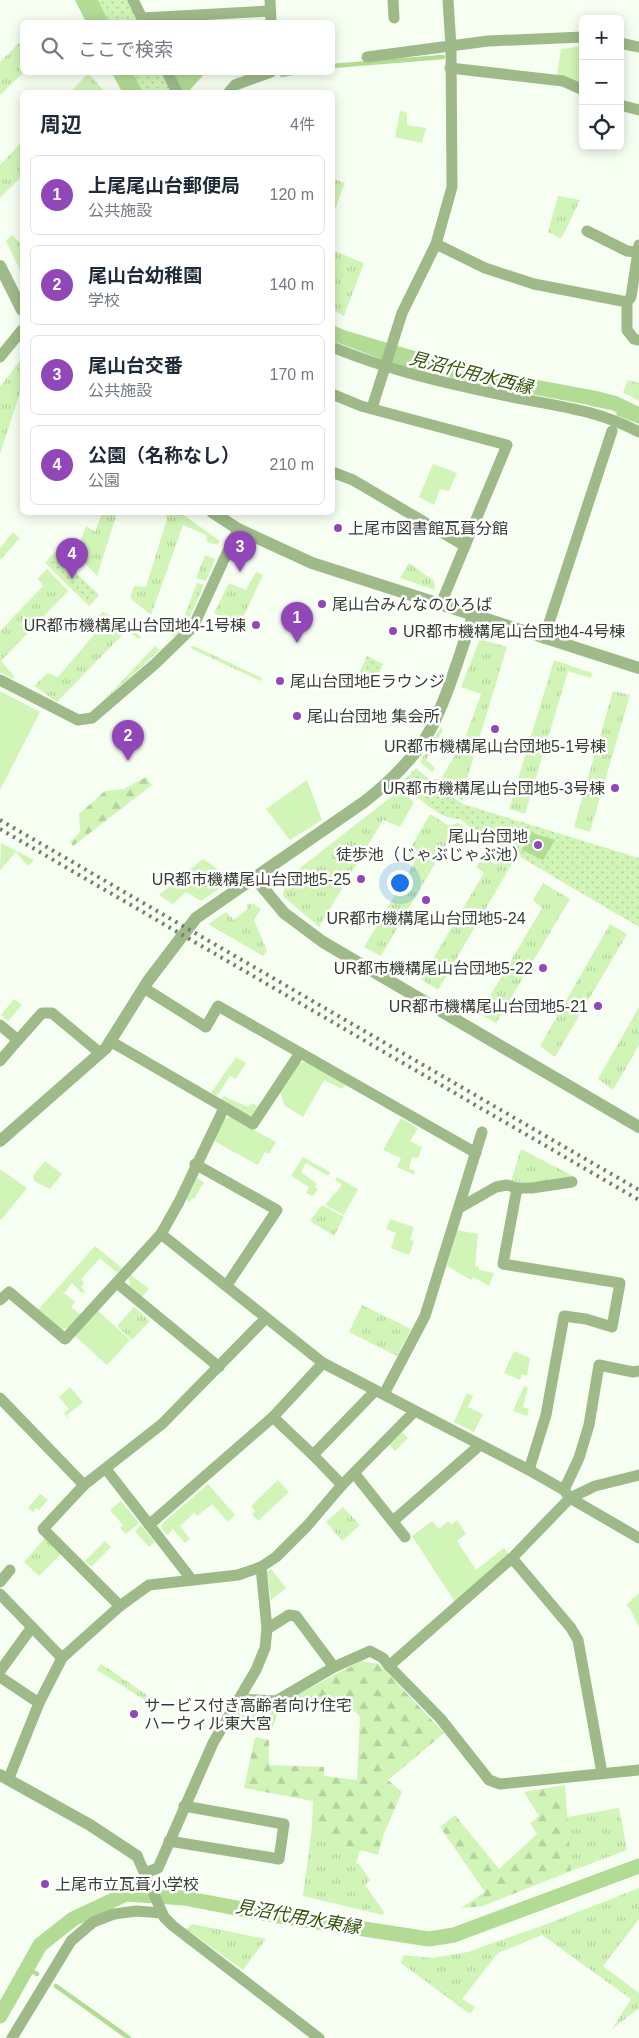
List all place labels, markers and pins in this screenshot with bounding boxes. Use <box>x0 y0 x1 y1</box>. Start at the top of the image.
place label: 上尾市図書館瓦葺分館 <box>348 520 508 537</box>
marker: 上尾市図書館瓦葺分館 <box>332 522 344 534</box>
pin: 3 <box>224 531 256 572</box>
pin: 4 <box>56 538 88 579</box>
place label: 尾山台みんなのひろば <box>332 596 492 613</box>
marker: 尾山台みんなのひろば <box>316 598 328 610</box>
pin: 1 <box>281 602 313 643</box>
place label: UR都市機構尾山台団地4-1号棟 <box>24 617 246 634</box>
marker: UR都市機構尾山台団地4-1号棟 <box>250 619 262 631</box>
place label: UR都市機構尾山台団地4-4号棟 <box>403 623 625 640</box>
marker: UR都市機構尾山台団地4-4号棟 <box>387 625 399 637</box>
place label: 尾山台団地Eラウンジ <box>290 673 445 690</box>
marker: 尾山台団地Eラウンジ <box>274 675 286 687</box>
place label: 尾山台団地 集会所 <box>307 708 439 725</box>
marker: 尾山台団地 集会所 <box>291 710 303 722</box>
pin: 2 <box>112 720 144 761</box>
marker: UR都市機構尾山台団地5-1号棟 <box>489 723 501 735</box>
place label: UR都市機構尾山台団地5-1号棟 <box>384 738 606 755</box>
place label: UR都市機構尾山台団地5-3号棟 <box>383 780 605 797</box>
marker: UR都市機構尾山台団地5-3号棟 <box>609 782 621 794</box>
place label: 尾山台団地 徒歩池（じゃぶじゃぶ池） <box>336 828 528 863</box>
marker: 尾山台団地 徒歩池（じゃぶじゃぶ池） <box>532 839 544 851</box>
place label: UR都市機構尾山台団地5-25 <box>152 871 351 888</box>
marker: UR都市機構尾山台団地5-25 <box>355 873 367 885</box>
marker: UR都市機構尾山台団地5-24 <box>420 894 432 906</box>
place label: UR都市機構尾山台団地5-24 <box>326 910 526 927</box>
place label: UR都市機構尾山台団地5-22 <box>334 960 533 977</box>
marker: UR都市機構尾山台団地5-22 <box>537 962 549 974</box>
place label: UR都市機構尾山台団地5-21 <box>389 998 588 1015</box>
marker: UR都市機構尾山台団地5-21 <box>592 1000 604 1012</box>
place label: サービス付き高齢者向け住宅 ハーウィル東大宮 <box>144 1697 352 1732</box>
marker: サービス付き高齢者向け住宅 ハーウィル東大宮 <box>128 1708 140 1720</box>
place label: 上尾市立瓦葺小学校 <box>55 1876 199 1893</box>
marker: 上尾市立瓦葺小学校 <box>39 1878 51 1890</box>

